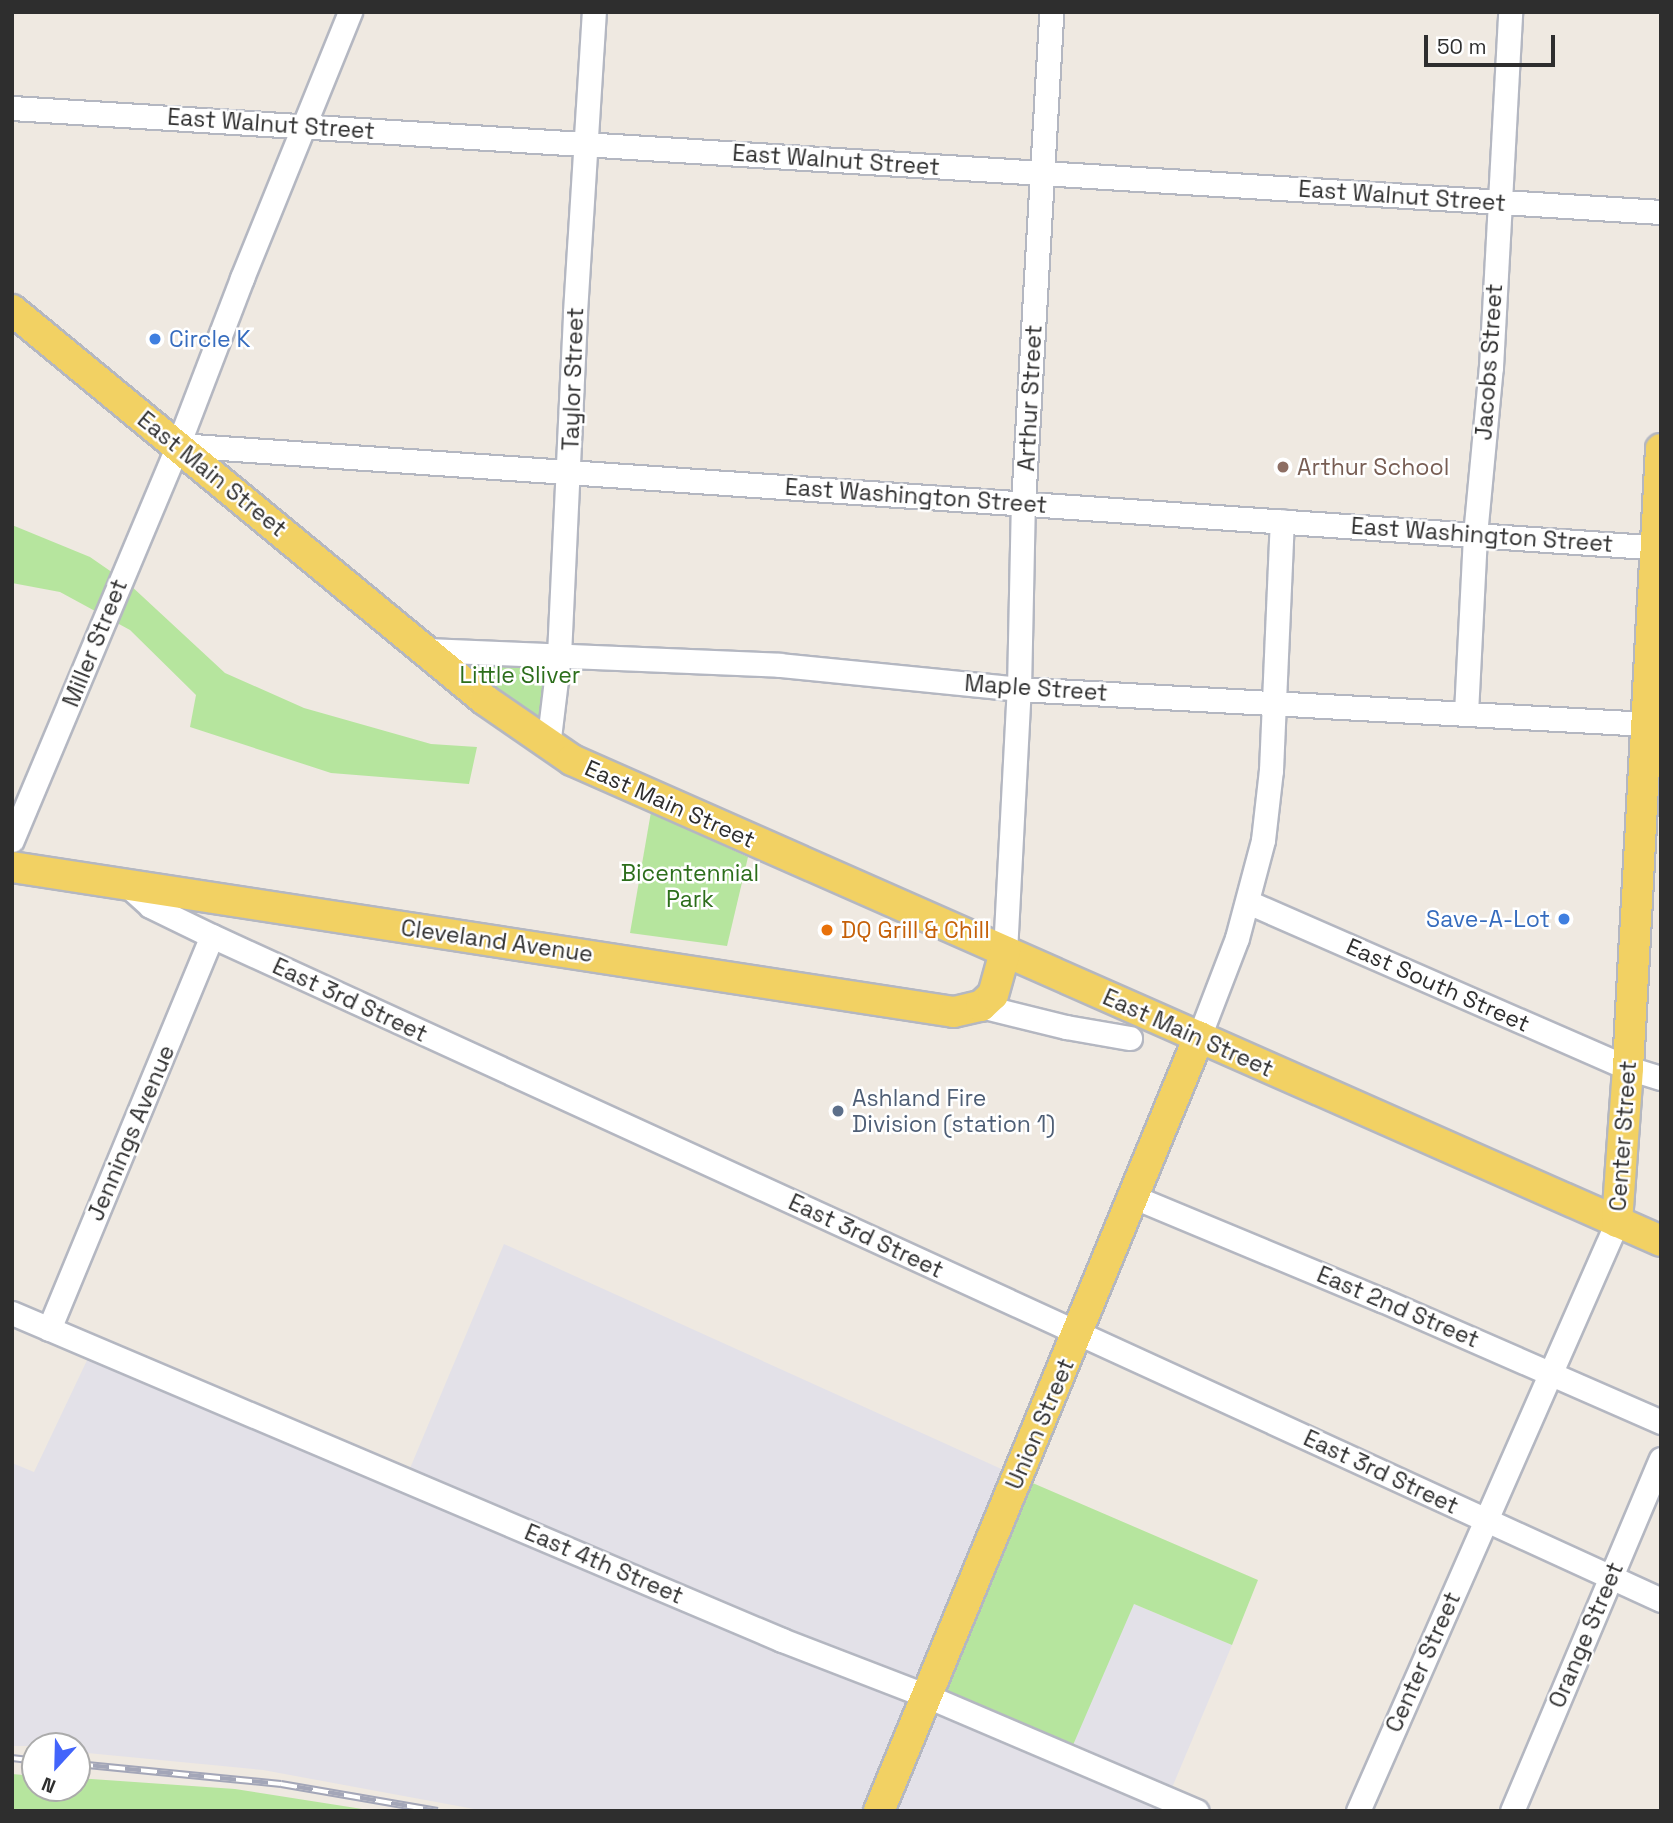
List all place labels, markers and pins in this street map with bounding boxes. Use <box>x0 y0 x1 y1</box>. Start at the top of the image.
place label: Circle K <box>169 325 251 353</box>
marker: Circle K <box>147 331 163 347</box>
place label: Arthur School <box>1297 453 1449 481</box>
marker: Arthur School <box>1275 459 1291 475</box>
place label: Save-A-Lot <box>1426 905 1550 933</box>
marker: Save-A-Lot <box>1556 911 1572 927</box>
place label: DQ Grill & Chill <box>841 916 990 944</box>
marker: DQ Grill & Chill <box>819 922 835 938</box>
place label: Ashland Fire Division (station 1) <box>852 1084 1055 1138</box>
marker: Ashland Fire Division (station 1) <box>830 1103 846 1119</box>

